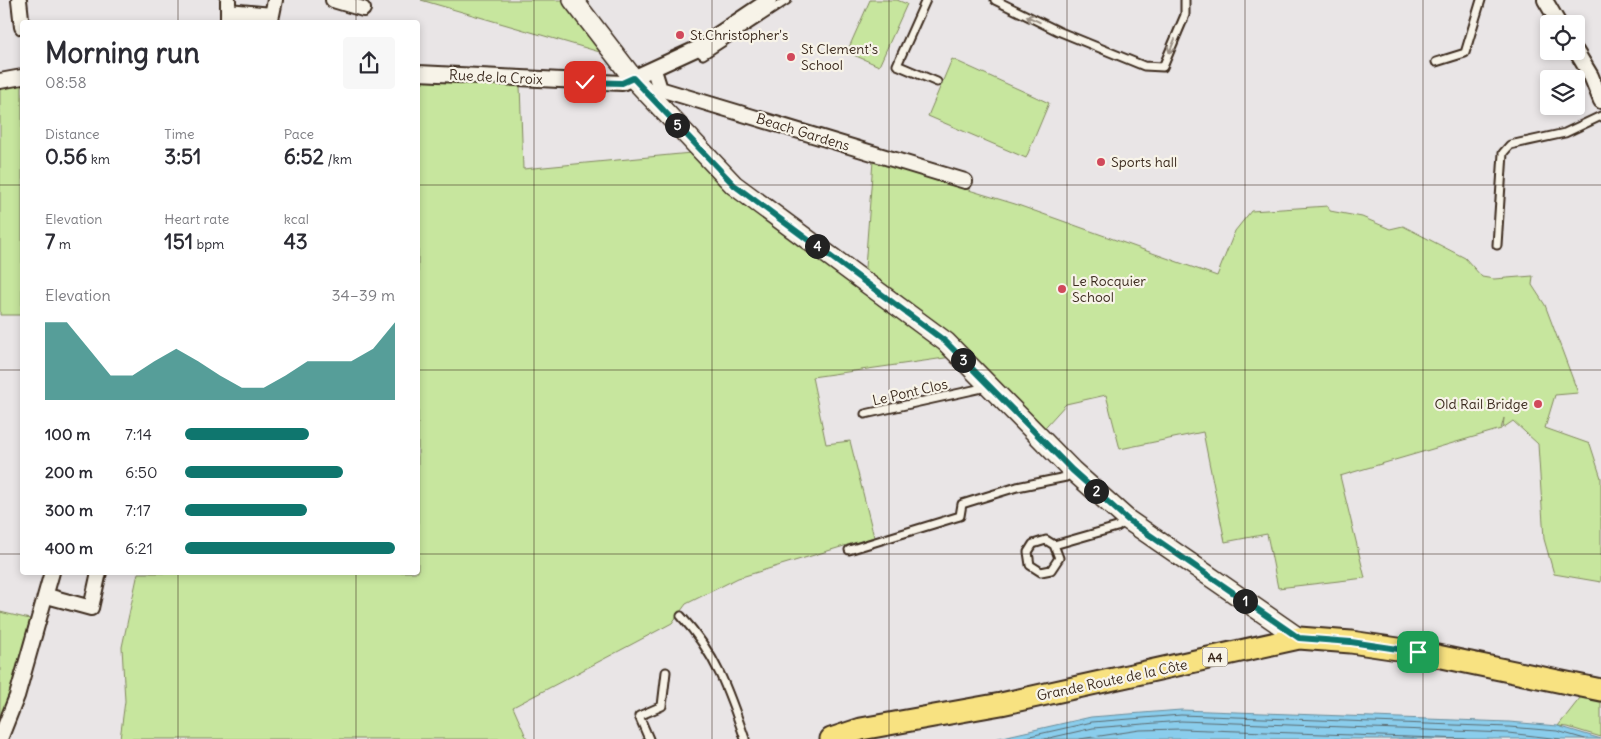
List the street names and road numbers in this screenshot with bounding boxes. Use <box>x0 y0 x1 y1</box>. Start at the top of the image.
street label: Rue de la Croix <box>449 66 543 88</box>
street label: Beach Gardens <box>754 109 852 155</box>
street label: Le Pont Clos <box>871 375 949 409</box>
road number: A4 <box>1202 648 1228 666</box>
street label: Grande Route de la Côte <box>1035 655 1189 705</box>

